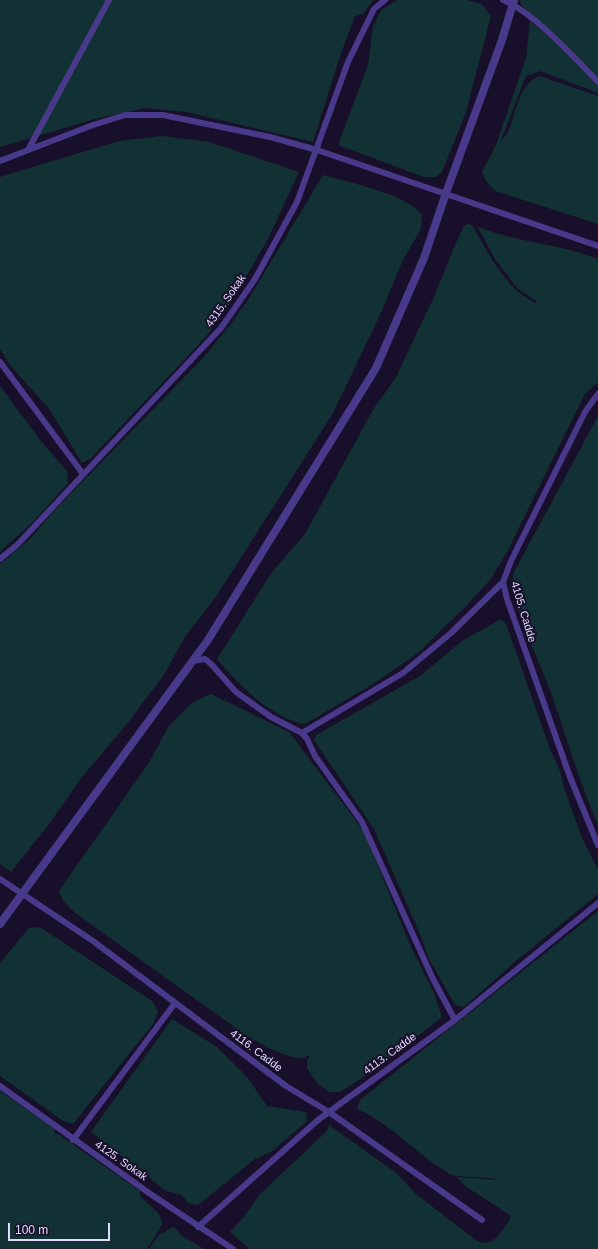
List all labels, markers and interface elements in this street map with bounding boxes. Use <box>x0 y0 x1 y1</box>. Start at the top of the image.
street label: 4315. Sokak <box>203 272 249 330</box>
street label: 4105. Cadde <box>507 580 539 644</box>
street label: 4116. Cadde <box>227 1027 285 1075</box>
street label: 4113. Cadde <box>361 1030 419 1078</box>
street label: 4125. Sokak <box>92 1138 150 1184</box>
scale bar <box>10 1215 112 1241</box>
text: 100 m <box>15 1223 48 1237</box>

